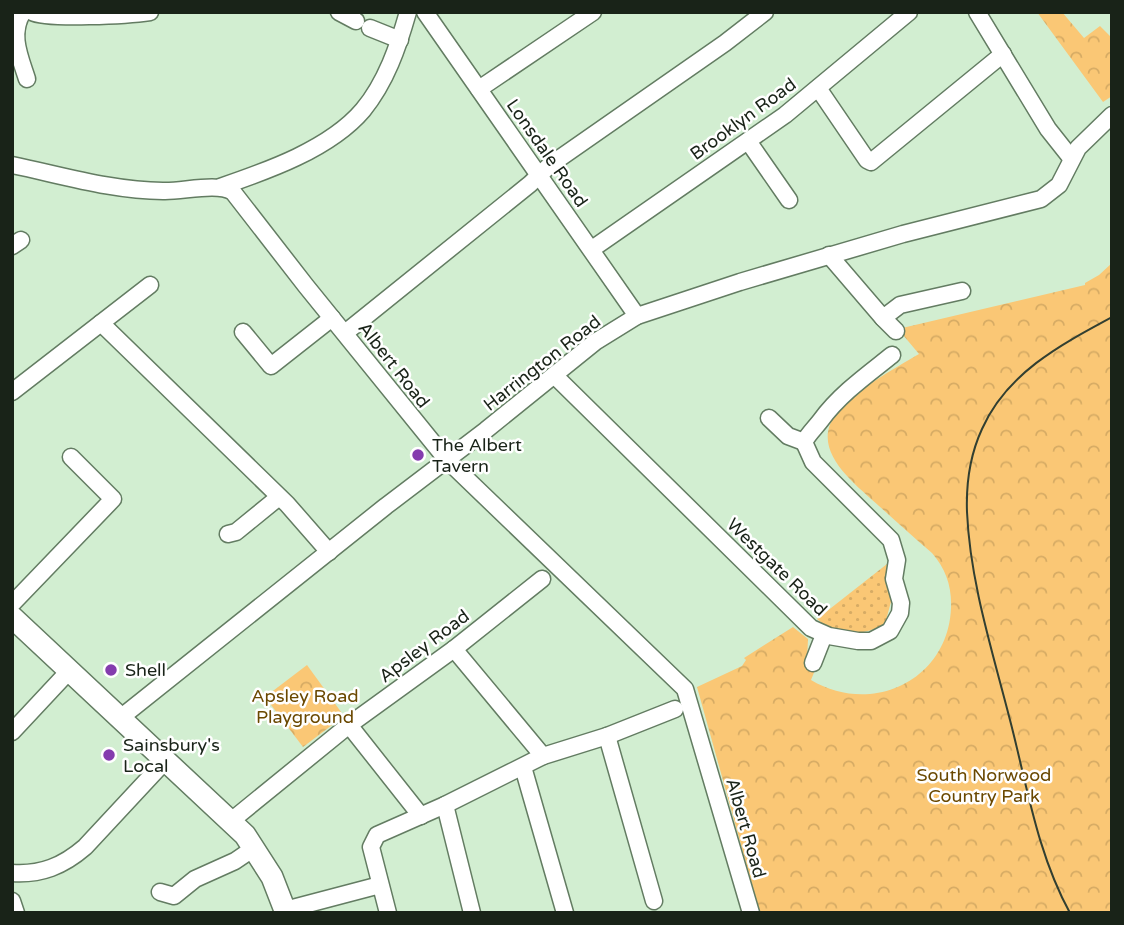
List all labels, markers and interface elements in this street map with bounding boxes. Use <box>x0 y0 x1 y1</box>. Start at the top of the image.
street label: Brooklyn Road <box>686 73 800 165</box>
street label: Lonsdale Road <box>502 95 592 211</box>
street label: Harrington Road <box>479 310 605 416</box>
street label: Albert Road <box>354 318 434 412</box>
place label: The Albert Tavern <box>432 434 522 477</box>
marker: The Albert Tavern <box>410 447 426 463</box>
street label: Westgate Road <box>722 514 832 620</box>
street label: Apsley Road <box>374 605 474 687</box>
place label: Shell <box>125 659 166 681</box>
marker: Shell <box>103 662 119 678</box>
park label: Apsley Road Playground <box>251 685 359 728</box>
place label: Sainsbury's Local <box>123 734 220 777</box>
marker: Sainsbury's Local <box>101 747 117 763</box>
park label: South Norwood Country Park <box>917 764 1051 807</box>
street label: Albert Road <box>721 775 771 881</box>

